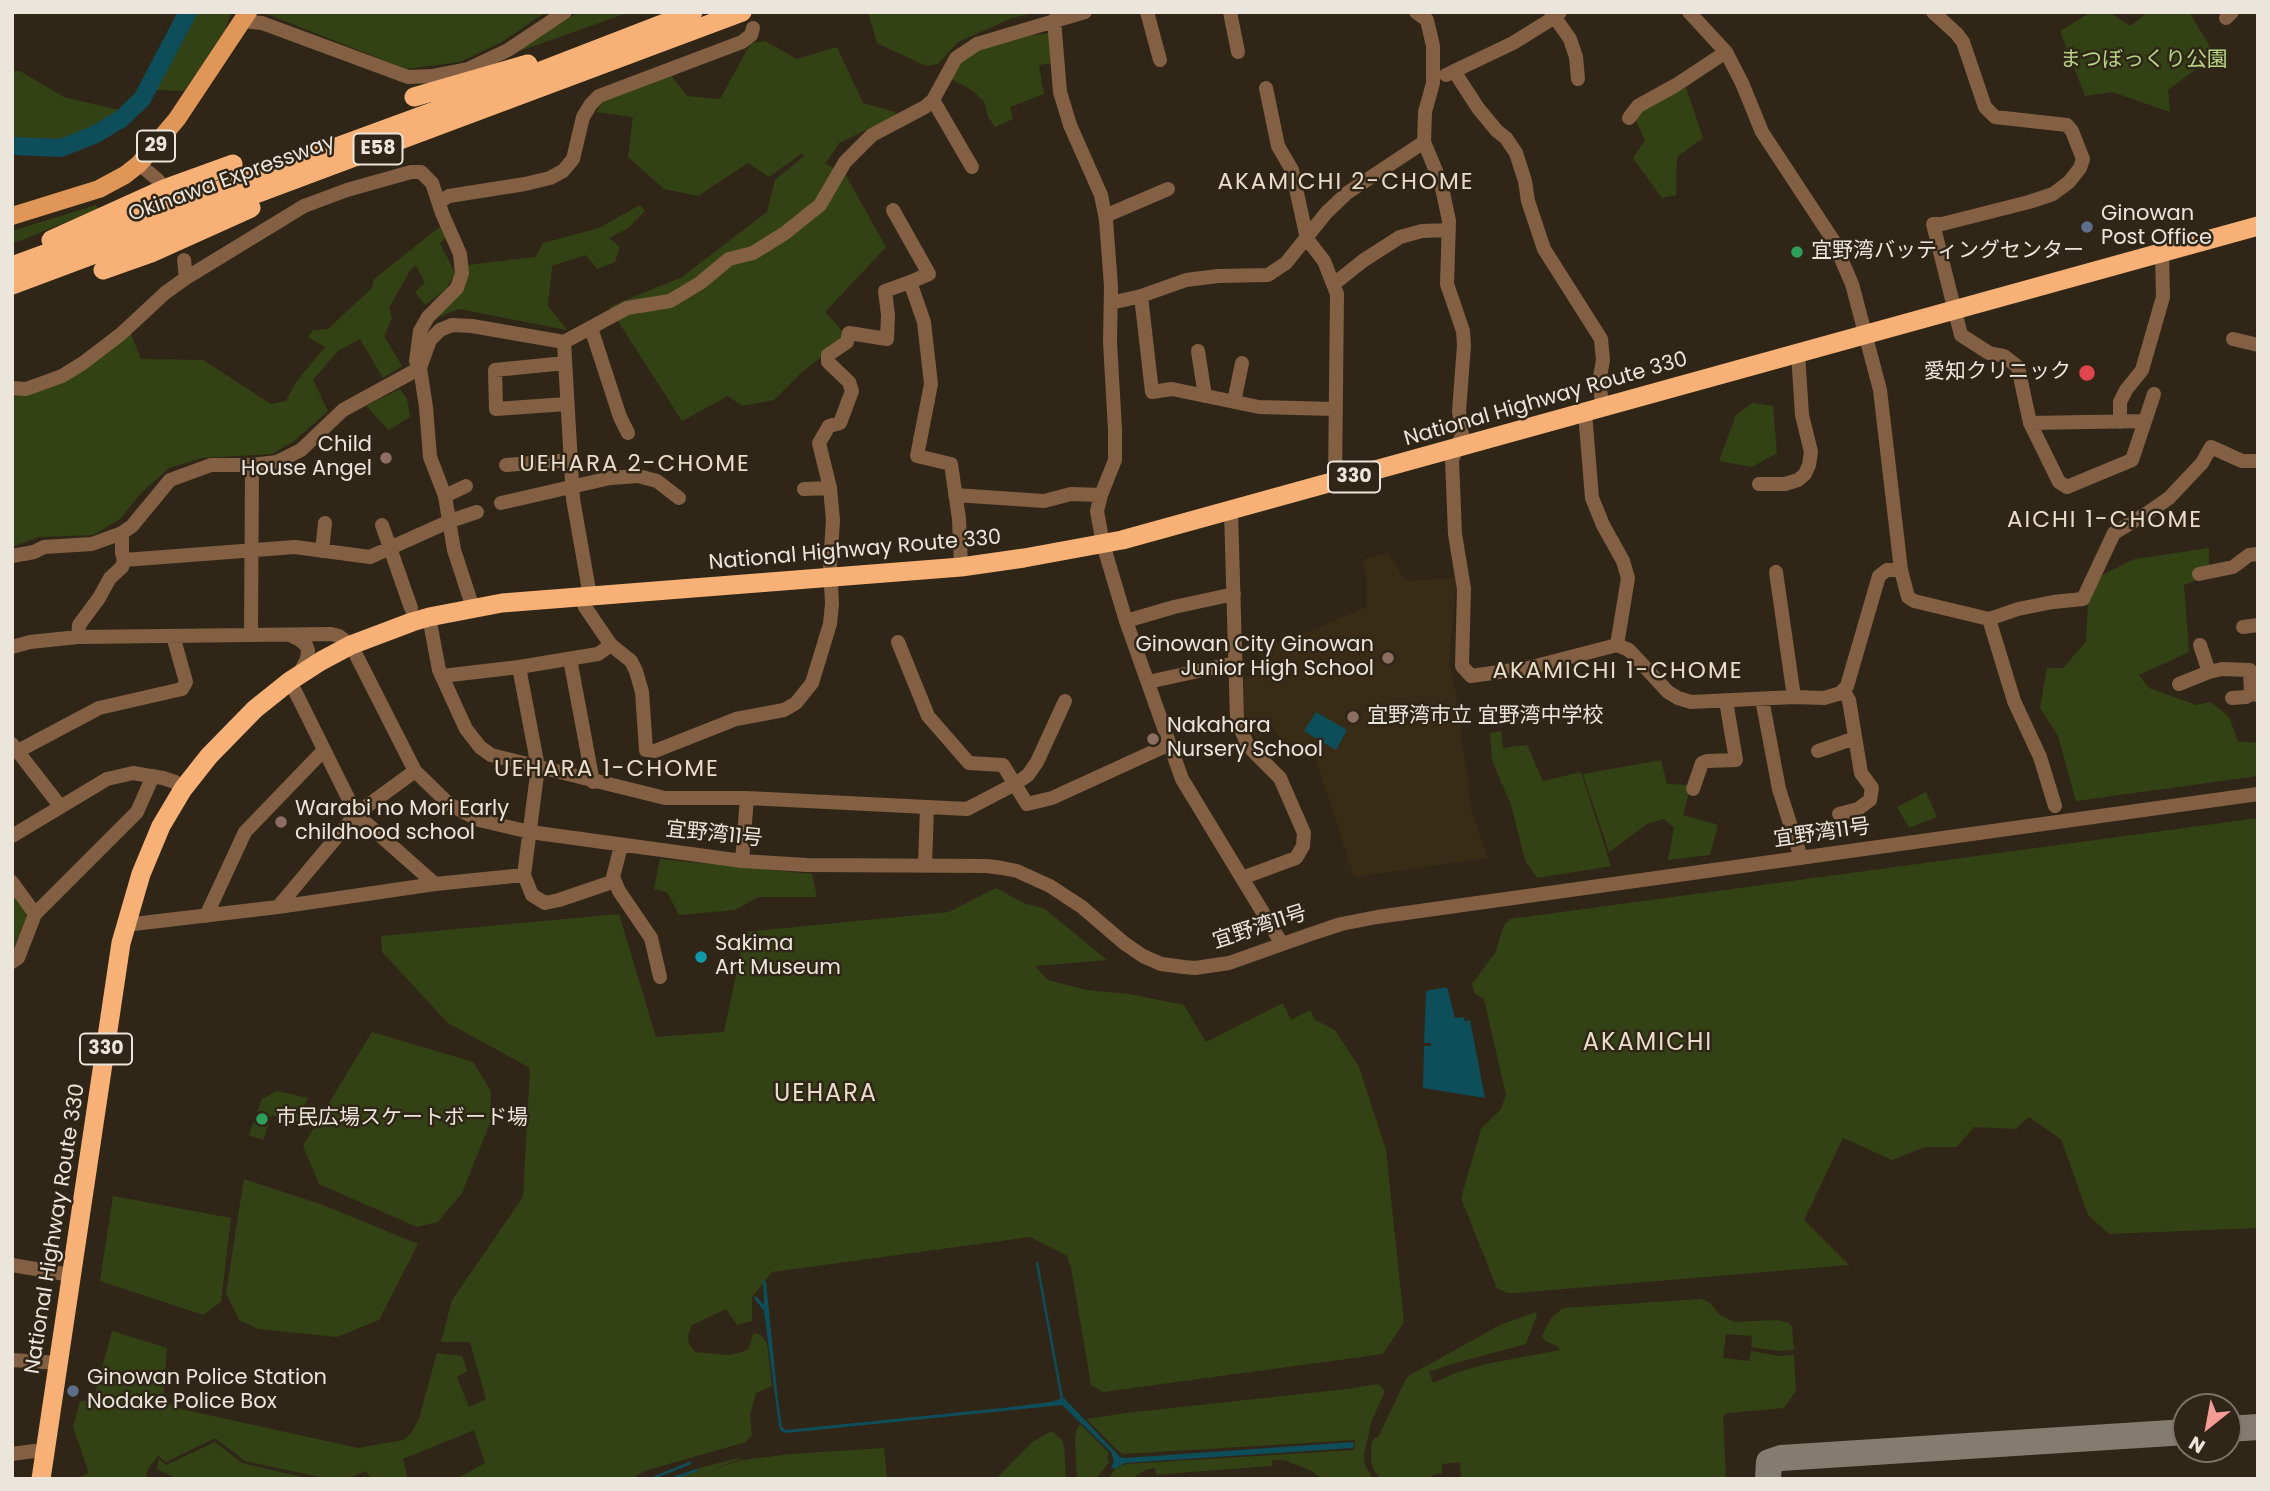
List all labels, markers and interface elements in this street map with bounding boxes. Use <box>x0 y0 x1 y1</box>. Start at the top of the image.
park label: まつぼっくり公園 <box>2060 48 2228 74</box>
street label: Okinawa Expressway <box>125 130 339 228</box>
road number: 29 <box>137 130 175 162</box>
road number: E58 <box>354 134 402 164</box>
district label: AKAMICHI 2-CHOME <box>1220 169 1472 197</box>
place label: Ginowan Post Office <box>2101 202 2212 252</box>
marker: Ginowan Post Office <box>2079 219 2095 235</box>
place label: 宜野湾バッティングセンター <box>1811 239 2084 265</box>
marker: 宜野湾バッティングセンター <box>1789 244 1805 260</box>
street label: National Highway Route 330 <box>1401 347 1691 453</box>
place label: 愛知クリニック <box>1924 360 2071 386</box>
marker: 愛知クリニック <box>2077 363 2097 383</box>
place label: Child House Angel <box>241 433 372 483</box>
marker: Child House Angel <box>378 450 394 466</box>
district label: UEHARA 2-CHOME <box>521 451 749 479</box>
road number: 330 <box>1328 462 1380 492</box>
district label: AICHI 1-CHOME <box>2009 507 2201 535</box>
street label: National Highway Route 330 <box>708 526 1002 576</box>
place label: Ginowan City Ginowan Junior High School <box>1135 633 1374 683</box>
marker: Ginowan City Ginowan Junior High School <box>1380 650 1396 666</box>
district label: AKAMICHI 1-CHOME <box>1494 658 1742 686</box>
place label: 宜野湾市立 宜野湾中学校 <box>1367 704 1604 730</box>
marker: 宜野湾市立 宜野湾中学校 <box>1345 709 1361 725</box>
place label: Nakahara Nursery School <box>1167 714 1323 764</box>
marker: Nakahara Nursery School <box>1145 731 1161 747</box>
district label: UEHARA 1-CHOME <box>496 756 718 784</box>
place label: Warabi no Mori Early childhood school <box>295 797 509 847</box>
marker: Warabi no Mori Early childhood school <box>273 814 289 830</box>
street label: 宜野湾11号 <box>1772 815 1872 853</box>
street label: 宜野湾11号 <box>664 817 764 853</box>
street label: 宜野湾11号 <box>1210 901 1310 955</box>
place label: Sakima Art Museum <box>715 932 841 982</box>
marker: Sakima Art Museum <box>693 949 709 965</box>
district label: AKAMICHI <box>1584 1030 1712 1058</box>
road number: 330 <box>80 1034 132 1064</box>
district label: UEHARA <box>775 1081 877 1109</box>
street label: National Highway Route 330 <box>21 1082 91 1376</box>
place label: 市民広場スケートボード場 <box>276 1106 528 1132</box>
marker: 市民広場スケートボード場 <box>254 1111 270 1127</box>
place label: Ginowan Police Station Nodake Police Box <box>87 1366 327 1416</box>
marker: Ginowan Police Station Nodake Police Box <box>65 1383 81 1399</box>
north arrow <box>2172 1393 2242 1463</box>
text: N <box>2184 1429 2210 1460</box>

